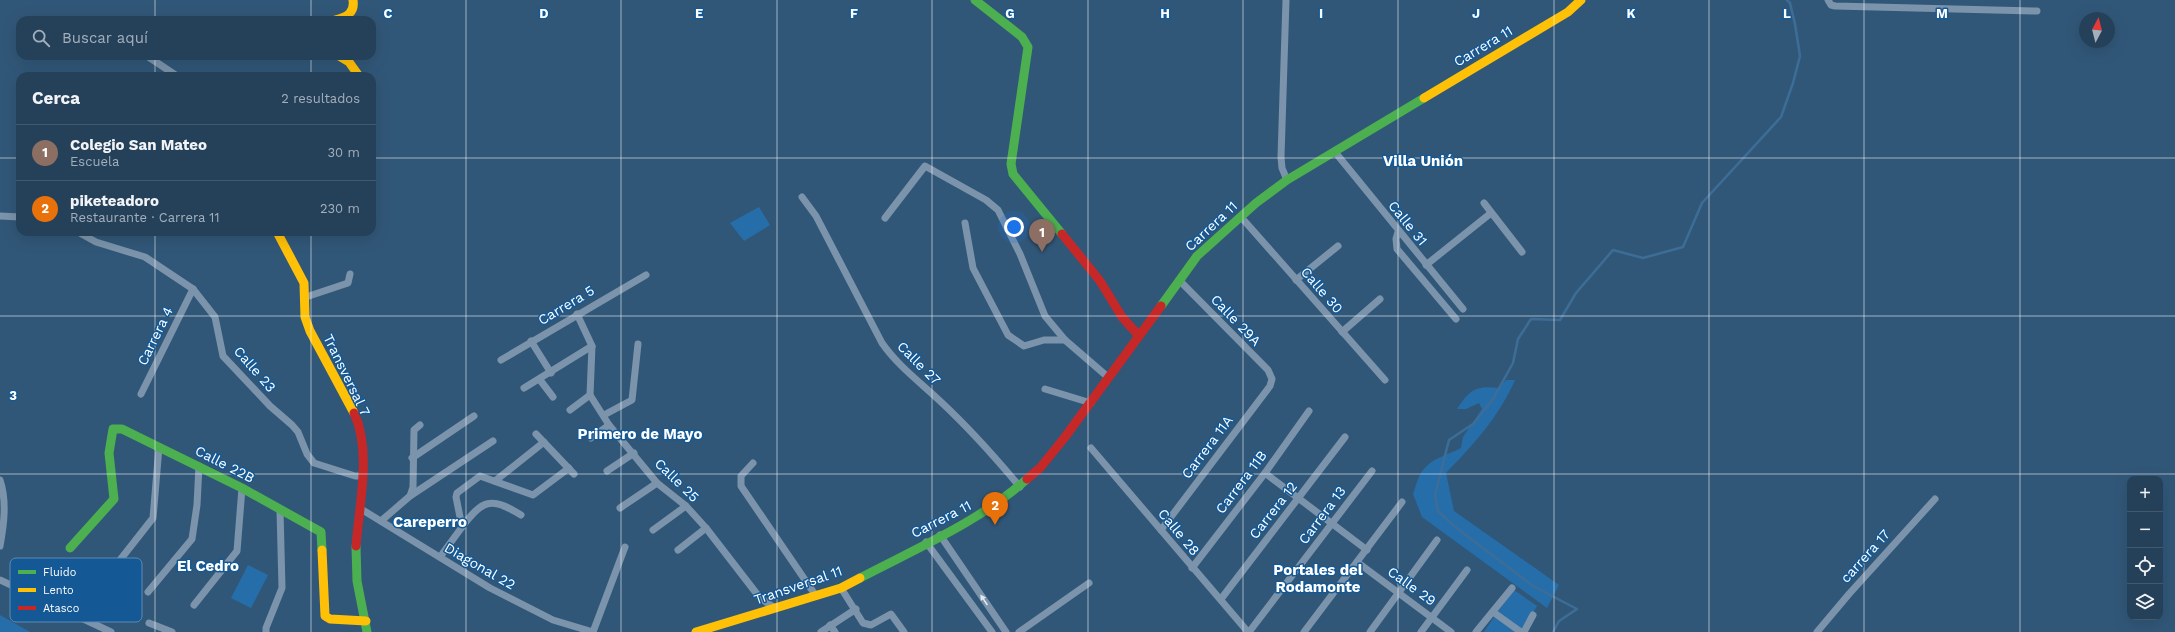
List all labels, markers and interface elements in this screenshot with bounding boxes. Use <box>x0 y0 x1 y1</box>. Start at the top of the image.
text: C <box>384 6 393 21</box>
text: D <box>539 6 549 21</box>
text: E <box>695 6 703 21</box>
text: F <box>850 6 858 21</box>
text: G <box>1005 6 1015 21</box>
text: H <box>1160 6 1170 21</box>
text: I <box>1319 6 1323 21</box>
text: J <box>1472 6 1480 21</box>
text: K <box>1626 6 1636 21</box>
text: L <box>1783 6 1791 21</box>
text: M <box>1936 6 1948 21</box>
north arrow <box>2079 12 2115 48</box>
search box <box>16 16 376 60</box>
street label: Carrera 11 <box>1451 22 1515 70</box>
icon: search <box>30 27 52 49</box>
text: Buscar aquí <box>62 29 148 47</box>
text: Cerca <box>32 88 80 108</box>
text: 2 resultados <box>281 91 360 106</box>
text: Colegio San Mateo <box>70 136 207 154</box>
text: 1 <box>42 145 48 160</box>
text: 30 m <box>328 145 360 160</box>
district label: Villa Unión <box>1383 152 1463 170</box>
text: Escuela <box>70 154 119 169</box>
text: piketeadoro <box>70 192 159 210</box>
street label: Carrera 11 <box>1182 198 1240 254</box>
street label: Calle 31 <box>1385 198 1431 248</box>
text: 2 <box>41 201 49 216</box>
text: 230 m <box>320 201 360 216</box>
text: Restaurante · Carrera 11 <box>70 210 219 225</box>
your location <box>1004 217 1024 237</box>
pin: 1 <box>1029 219 1055 252</box>
street label: Calle 30 <box>1298 264 1346 316</box>
street label: Carrera 5 <box>535 282 597 328</box>
street label: Calle 29A <box>1208 291 1264 349</box>
street label: Carrera 4 <box>134 304 176 368</box>
street label: Transversal 7 <box>320 332 374 419</box>
street label: Calle 27 <box>894 338 944 388</box>
street label: Calle 23 <box>231 343 279 395</box>
text: 3 <box>9 388 17 403</box>
street label: Carrera 11A <box>1178 412 1236 482</box>
district label: Primero de Mayo <box>578 425 702 443</box>
street label: Calle 22B <box>193 442 257 486</box>
street label: Carrera 11B <box>1212 447 1270 517</box>
street label: Calle 25 <box>652 455 702 505</box>
map controls <box>2127 476 2163 620</box>
button: + <box>2127 476 2163 512</box>
street label: Carrera 12 <box>1246 478 1300 542</box>
street label: Carrera 13 <box>1295 483 1349 547</box>
pin: 2 <box>982 492 1008 525</box>
street label: Carrera 11 <box>908 497 974 541</box>
street label: Calle 28 <box>1155 506 1203 558</box>
button: − <box>2127 512 2163 548</box>
district label: Careperro <box>393 513 467 531</box>
street label: carrera 17 <box>1837 526 1893 586</box>
street label: Diagonal 22 <box>442 539 518 593</box>
button: locate <box>2127 548 2163 584</box>
district label: El Cedro <box>177 557 239 575</box>
legend <box>10 558 142 622</box>
district label: Portales del Rodamonte <box>1273 561 1363 596</box>
street label: Transversal 11 <box>752 562 844 608</box>
street label: Calle 29 <box>1385 563 1439 609</box>
text: Fluido <box>43 566 76 579</box>
text: Lento <box>43 584 74 597</box>
button: layers <box>2127 584 2163 620</box>
one-way arrow <box>980 595 988 605</box>
text: Atasco <box>43 602 79 615</box>

